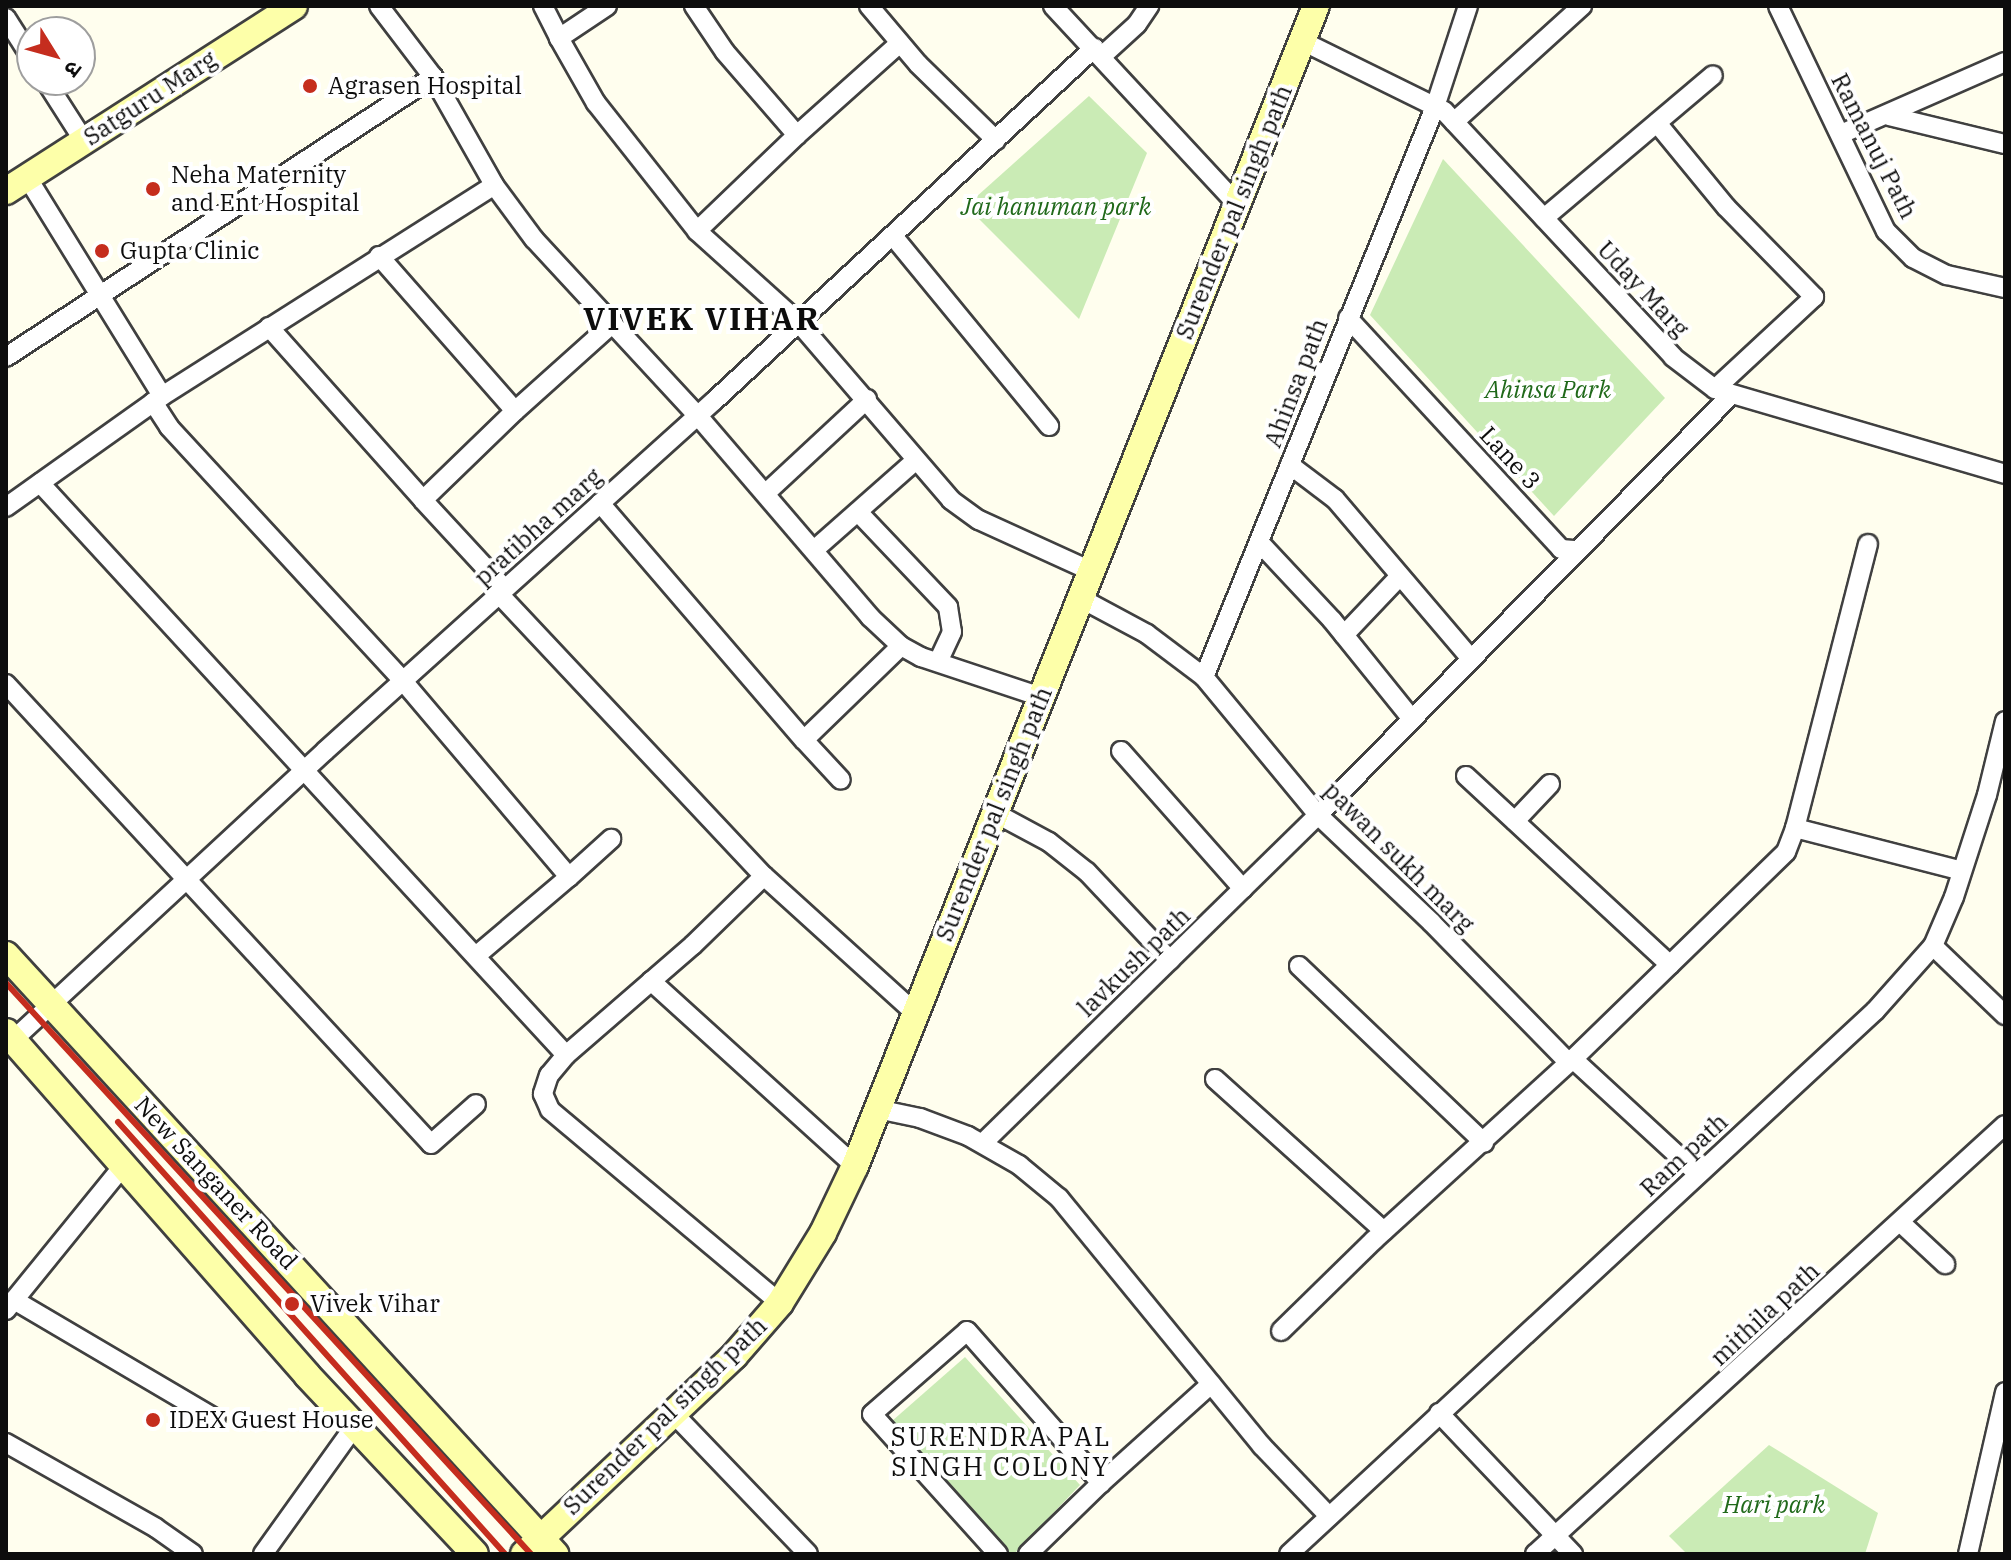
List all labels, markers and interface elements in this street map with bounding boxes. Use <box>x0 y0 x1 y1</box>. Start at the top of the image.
north arrow <box>16 16 96 96</box>
street label: Satguru Marg <box>78 44 222 152</box>
text: उ <box>59 56 89 83</box>
street label: Ramanuj Path <box>1825 69 1923 223</box>
place label: Agrasen Hospital <box>328 72 522 100</box>
marker: Agrasen Hospital <box>299 75 321 97</box>
street label: Surender pal singh path <box>1170 81 1298 343</box>
place label: Neha Maternity and Ent Hospital <box>171 161 360 217</box>
marker: Neha Maternity and Ent Hospital <box>142 178 164 200</box>
park label: Jai hanuman park <box>961 193 1151 221</box>
street label: Uday Marg <box>1591 235 1695 343</box>
place label: Gupta Clinic <box>120 237 260 265</box>
marker: Gupta Clinic <box>91 240 113 262</box>
district label: VIVEK VIHAR <box>583 299 821 337</box>
street label: Ahinsa path <box>1258 314 1334 452</box>
park label: Ahinsa Park <box>1485 376 1611 404</box>
street label: Lane 3 <box>1474 421 1546 495</box>
street label: pratibha marg <box>468 462 608 592</box>
street label: Surender pal singh path <box>930 683 1058 945</box>
street label: pawan sukh marg <box>1318 776 1480 938</box>
street label: lavkush path <box>1072 901 1196 1023</box>
street label: New Sanganer Road <box>128 1091 304 1275</box>
street label: Ram path <box>1634 1107 1734 1203</box>
street label: mithila path <box>1705 1256 1825 1372</box>
place label: Vivek Vihar <box>310 1290 440 1318</box>
marker: Vivek Vihar <box>281 1293 303 1315</box>
street label: Surender pal singh path <box>557 1311 773 1521</box>
place label: IDEX Guest House <box>169 1406 374 1434</box>
marker: IDEX Guest House <box>144 1411 162 1429</box>
district label: SURENDRA PAL SINGH COLONY <box>890 1421 1112 1482</box>
park label: Hari park <box>1723 1491 1825 1519</box>

